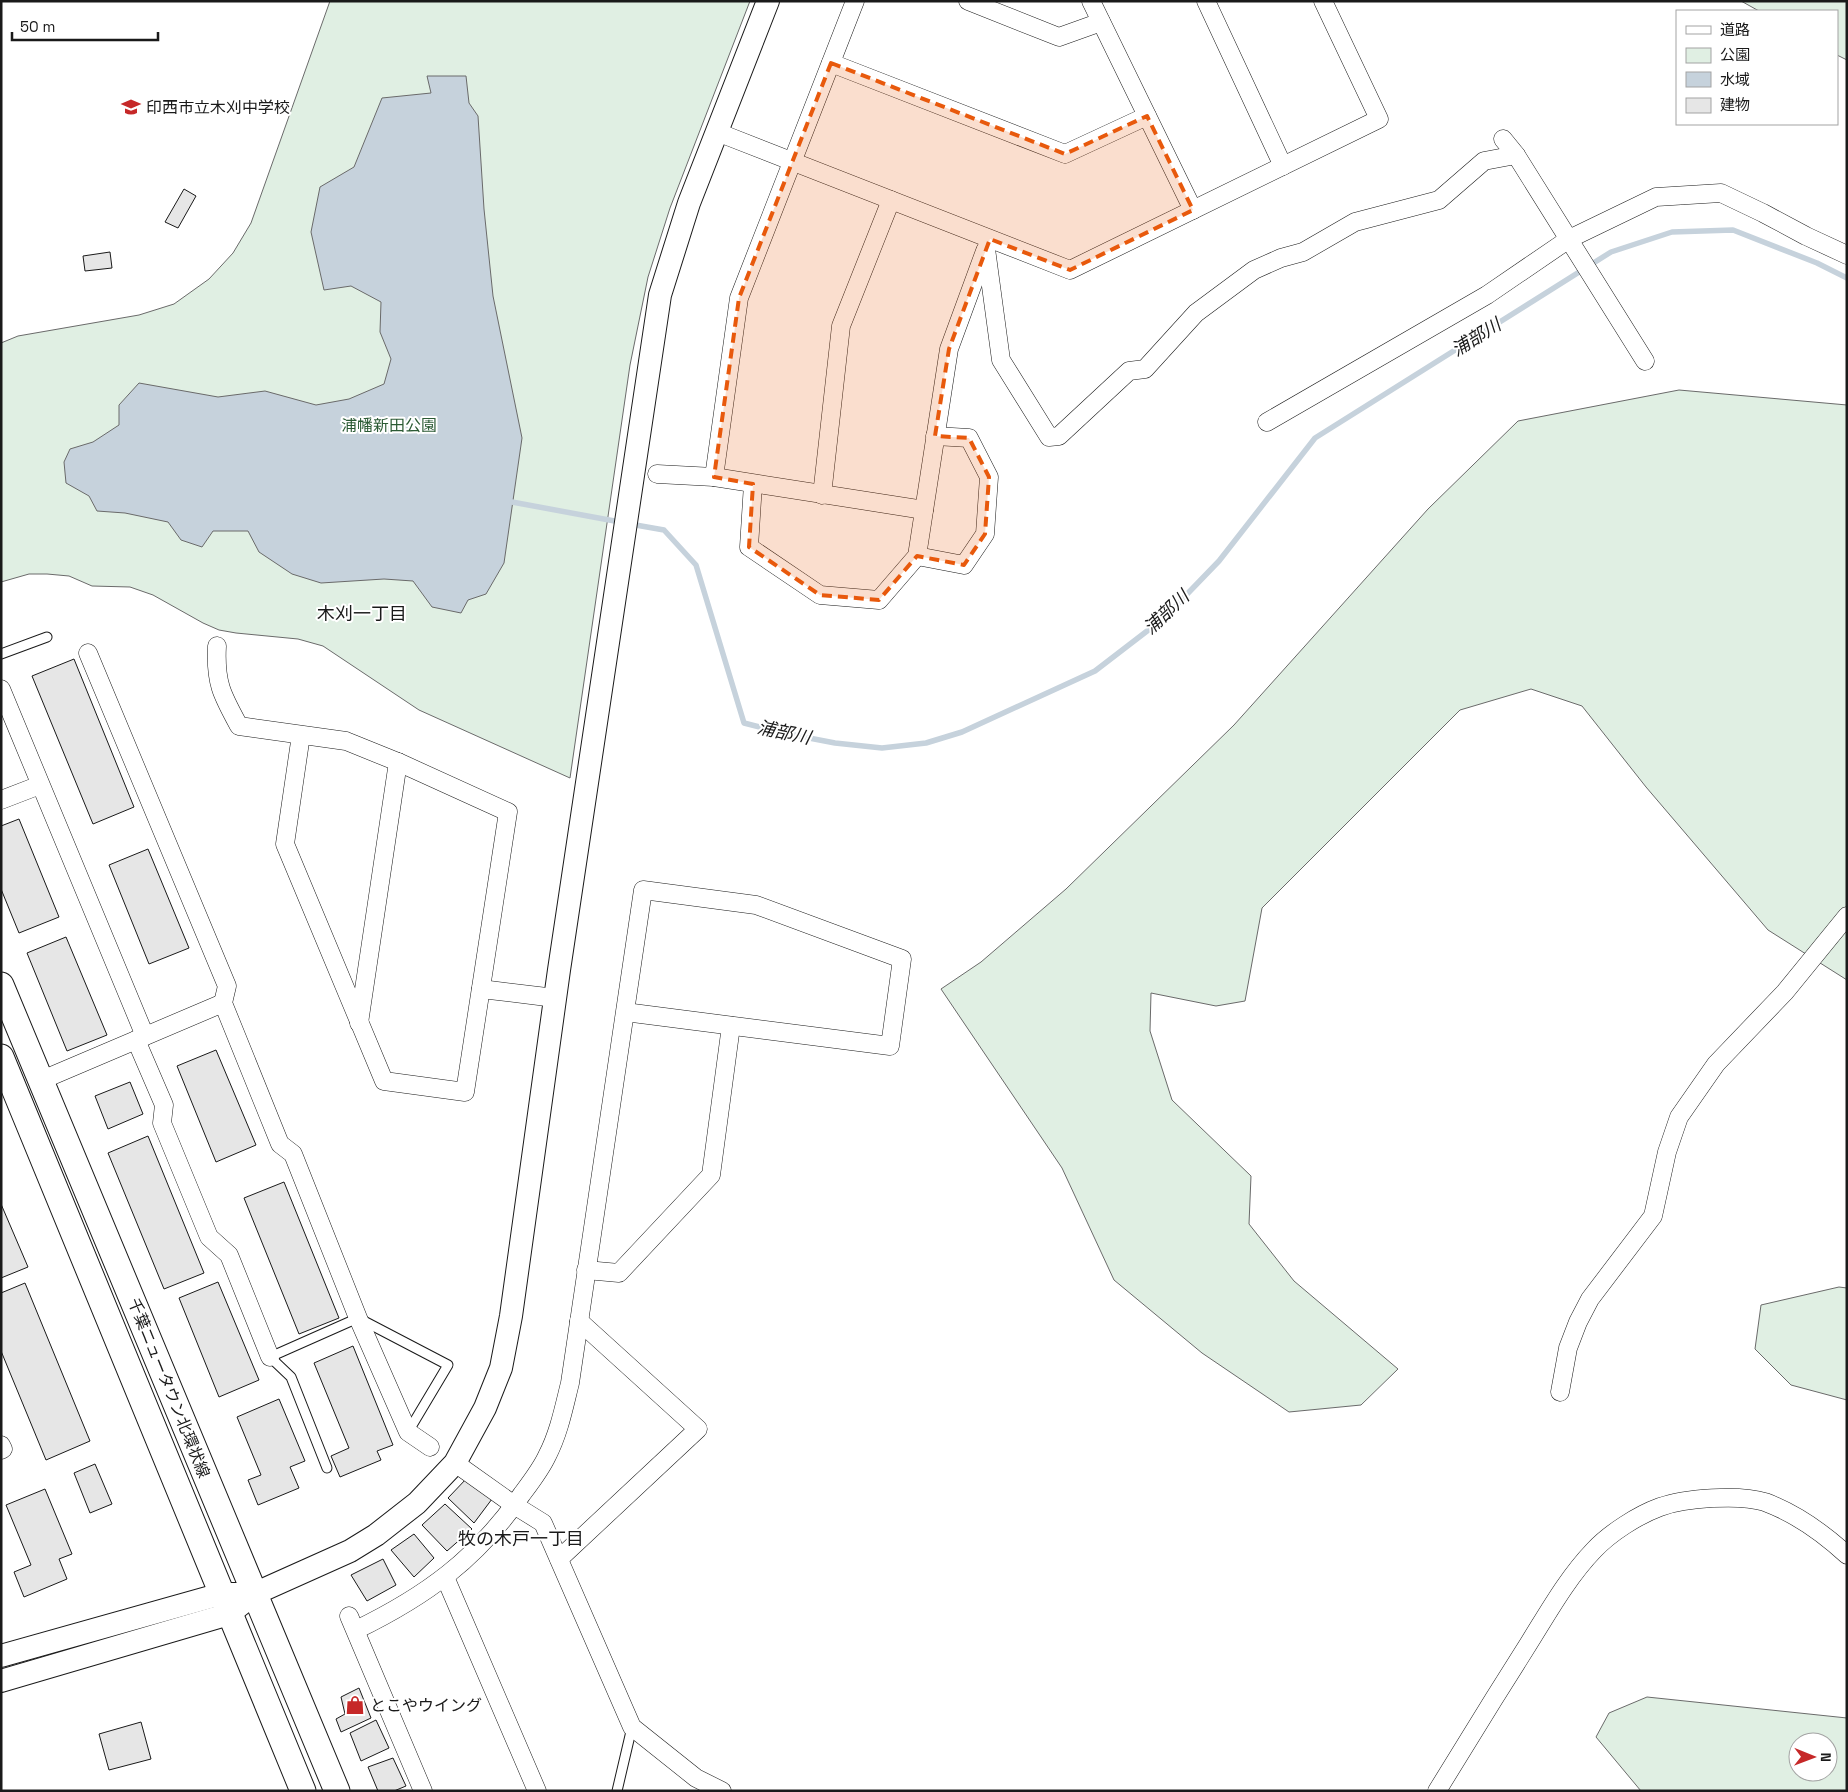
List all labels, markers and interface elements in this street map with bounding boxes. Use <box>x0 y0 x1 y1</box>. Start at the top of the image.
scale bar <box>12 10 159 42</box>
legend <box>1676 10 1838 125</box>
text: 50 m <box>20 17 55 36</box>
text: 道路 <box>1720 20 1750 39</box>
text: 公園 <box>1720 45 1750 64</box>
text: 水域 <box>1720 70 1750 89</box>
text: 建物 <box>1720 95 1750 114</box>
school or university icon: 印西市立木刈中学校 <box>120 96 142 118</box>
place label: 印西市立木刈中学校 <box>146 97 290 118</box>
water label: 浦部川 <box>1447 312 1507 361</box>
park label: 浦幡新田公園 <box>341 415 437 436</box>
water label: 浦部川 <box>1138 584 1195 639</box>
district label: 木刈一丁目 <box>317 602 407 625</box>
water label: 浦部川 <box>755 715 815 749</box>
street label: 千葉ニュータウン北環状線 <box>123 1295 215 1481</box>
district label: 牧の木戸一丁目 <box>458 1527 584 1550</box>
shop icon: とこやウイング <box>344 1694 366 1716</box>
place label: とこやウイング <box>370 1695 482 1716</box>
north arrow <box>1788 1732 1838 1782</box>
text: N <box>1817 1752 1835 1762</box>

